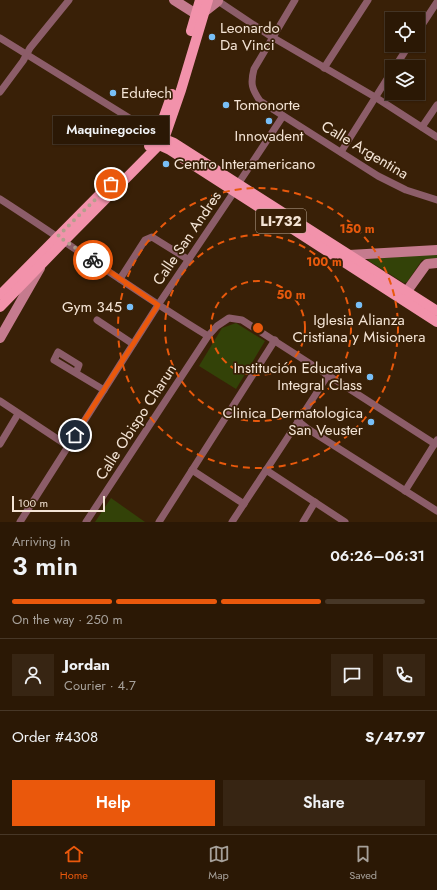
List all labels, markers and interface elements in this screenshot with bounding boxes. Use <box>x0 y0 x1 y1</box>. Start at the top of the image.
map controls <box>385 12 425 100</box>
button: locate <box>385 12 425 52</box>
place label: Leonardo Da Vinci <box>220 17 280 56</box>
marker: Leonardo Da Vinci <box>207 32 217 42</box>
button: layers <box>385 60 425 100</box>
place label: Edutech <box>121 82 172 104</box>
marker: Edutech <box>108 88 118 98</box>
place label: Tomonorte <box>234 94 300 116</box>
marker: Tomonorte <box>221 100 231 110</box>
street label: Calle Argentina <box>317 115 413 185</box>
callout: Maquinegocios <box>53 116 169 144</box>
marker: Innovadent <box>264 116 274 126</box>
text: Maquinegocios <box>66 120 156 139</box>
place label: Innovadent <box>235 125 304 147</box>
place label: Centro Interamericano <box>174 153 315 175</box>
marker: Centro Interamericano <box>161 159 171 169</box>
pin <box>94 167 128 201</box>
icon: bag <box>100 173 122 195</box>
street label: Calle San Andres <box>147 186 227 290</box>
road number: LI-732 <box>256 209 306 233</box>
text: 150 m <box>339 220 375 238</box>
courier <box>73 240 113 280</box>
icon: bike <box>82 249 104 271</box>
text: 100 m <box>306 253 342 271</box>
text: 50 m <box>276 286 306 304</box>
place label: Gym 345 <box>62 296 122 318</box>
marker: Iglesia Alianza Cristiana y Misionera <box>354 300 364 310</box>
marker: Gym 345 <box>125 302 135 312</box>
place label: Iglesia Alianza Cristiana y Misionera <box>293 309 425 348</box>
centre of rings <box>251 321 265 335</box>
place label: Institución Educativa Integral Class <box>233 357 362 396</box>
street label: Calle Obispo Charun <box>90 360 182 484</box>
marker: Institución Educativa Integral Class <box>365 372 375 382</box>
place label: Clinica Dermatologica San Veuster <box>222 402 364 441</box>
marker: Clinica Dermatologica San Veuster <box>366 417 376 427</box>
pin <box>58 418 92 452</box>
icon: home <box>64 424 86 446</box>
scale bar <box>12 494 105 513</box>
text: 100 m <box>18 495 48 511</box>
text: Arriving in <box>12 532 70 551</box>
text: 06:26–06:31 <box>330 545 425 567</box>
text: 3 min <box>12 547 78 585</box>
text: On the way · 250 m <box>12 610 123 629</box>
button: person <box>12 654 54 696</box>
text: Jordan <box>64 654 110 676</box>
button: chat <box>331 654 373 696</box>
button: phone <box>383 654 425 696</box>
text: Courier · 4.7 <box>64 676 136 695</box>
text: Order #4308 <box>12 726 98 748</box>
text: S/47.97 <box>365 726 425 748</box>
button: Help <box>12 780 215 826</box>
button: Share <box>223 780 425 826</box>
tab: Home <box>60 843 88 883</box>
tab: Map <box>208 843 230 883</box>
tab: Saved <box>349 843 377 883</box>

